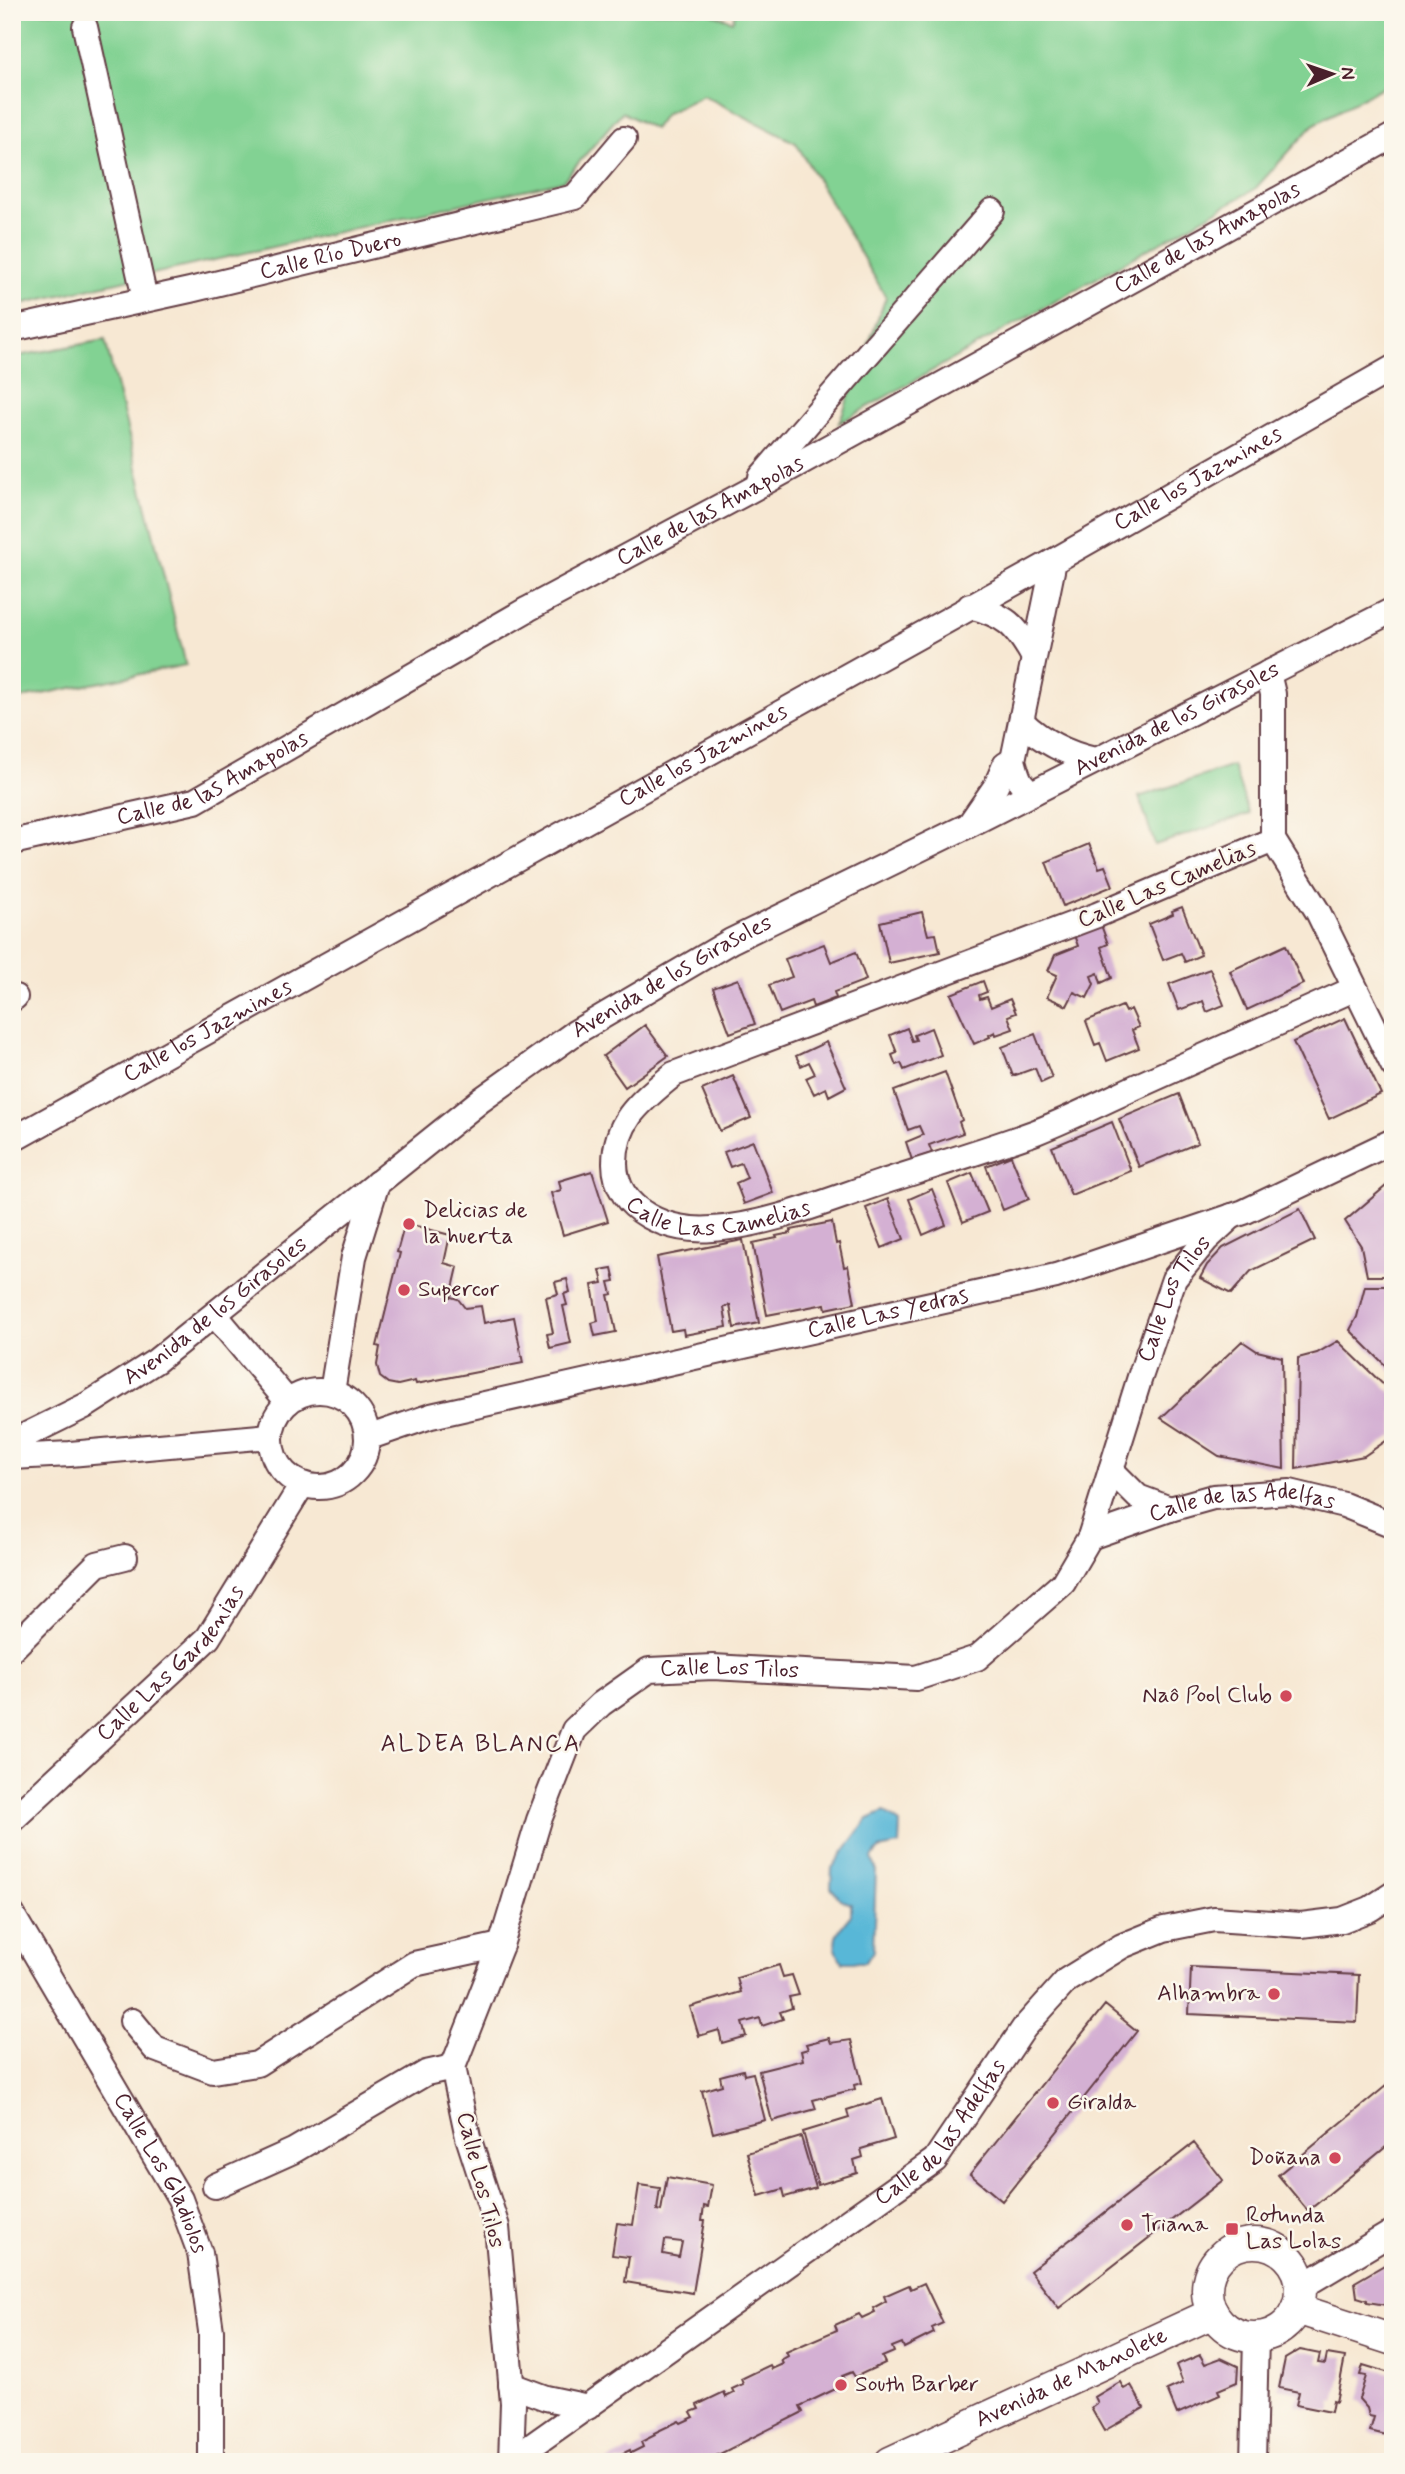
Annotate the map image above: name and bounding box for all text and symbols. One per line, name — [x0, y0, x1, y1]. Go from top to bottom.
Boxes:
north arrow — [1296, 38, 1366, 108]
text: N — [1335, 67, 1360, 80]
street label: Calle de las Amapolas — [1109, 175, 1306, 302]
street label: Calle Río Duero — [257, 224, 405, 288]
street label: Calle los Jazmines — [1109, 419, 1288, 539]
street label: Calle de las Amapolas — [612, 448, 810, 574]
street label: Avenida de los Girasoles — [1070, 655, 1285, 784]
street label: Calle los Jazmines — [614, 697, 793, 815]
street label: Calle de las Amapolas — [114, 724, 314, 833]
street label: Calle Las Camelias — [1073, 834, 1261, 936]
street label: Avenida de los Girasoles — [567, 908, 777, 1046]
street label: Calle los Jazmines — [118, 972, 298, 1090]
street label: Calle Las Camelias — [619, 1190, 814, 1245]
place label: Delicias de la huerta — [423, 1196, 528, 1252]
marker: Delicias de la huerta — [401, 1216, 417, 1232]
street label: Avenida de los Girasoles — [118, 1230, 314, 1393]
street label: Calle Los Tilos — [1131, 1230, 1218, 1367]
place label: Supercor — [418, 1275, 499, 1305]
street label: Calle Las Yedras — [805, 1281, 971, 1346]
marker: Supercor — [396, 1282, 412, 1298]
street label: Calle de las Adelfas — [1145, 1477, 1338, 1530]
street label: Calle Las Gardenias — [91, 1580, 252, 1749]
street label: Calle Los Tilos — [659, 1652, 800, 1687]
place label: Naô Pool Club — [1142, 1681, 1272, 1711]
marker: Naô Pool Club — [1278, 1688, 1294, 1704]
district label: ALDEA BLANCA — [380, 1729, 582, 1760]
place label: Alhambra — [1157, 1979, 1260, 2009]
marker: Alhambra — [1266, 1986, 1282, 2002]
street label: Calle de las Adelfas — [869, 2054, 1013, 2213]
street label: Calle Los Gladiolos — [106, 2087, 214, 2258]
place label: Giralda — [1067, 2088, 1137, 2118]
marker: Giralda — [1045, 2095, 1061, 2111]
street label: Calle Los Tilos — [449, 2109, 511, 2251]
place label: Doñana — [1249, 2143, 1321, 2173]
marker: Doñana — [1327, 2150, 1343, 2166]
place label: Rotunda Las Lolas — [1246, 2201, 1341, 2257]
place label: Triana — [1141, 2210, 1208, 2240]
marker: Triana — [1119, 2217, 1135, 2233]
marker: Rotunda Las Lolas — [1224, 2221, 1240, 2237]
street label: Avenida de Manolete — [971, 2321, 1173, 2436]
place label: South Barber — [855, 2370, 979, 2400]
marker: South Barber — [833, 2377, 849, 2393]

